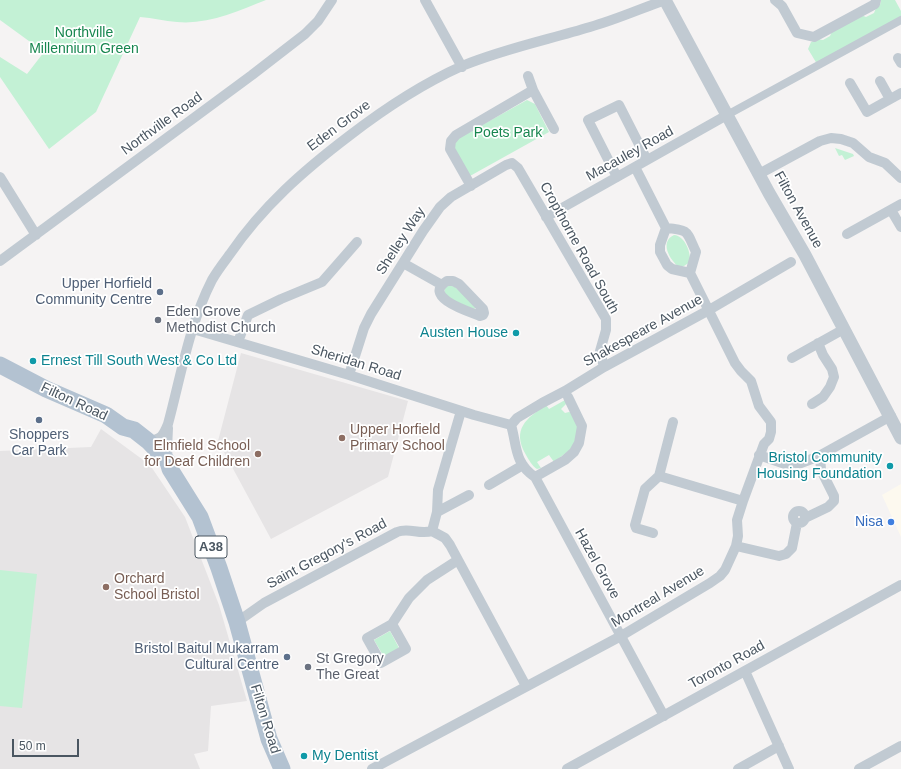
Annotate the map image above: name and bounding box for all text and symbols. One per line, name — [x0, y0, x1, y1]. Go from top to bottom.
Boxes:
park label: Northville Millennium Green — [29, 25, 139, 58]
street label: Northville Road — [118, 89, 206, 159]
street label: Eden Grove — [304, 97, 374, 155]
street label: Macauley Road — [583, 123, 677, 185]
park label: Poets Park — [474, 125, 542, 141]
street label: Filton Avenue — [770, 169, 826, 251]
street label: Cropthorne Road South — [536, 179, 622, 317]
street label: Shelley Way — [373, 204, 429, 278]
place label: Upper Horfield Community Centre — [35, 276, 152, 308]
marker: Upper Horfield Community Centre — [155, 287, 165, 297]
street label: Shakespeare Avenue — [580, 291, 706, 371]
place label: Eden Grove Methodist Church — [166, 304, 276, 336]
marker: Eden Grove Methodist Church — [153, 315, 163, 325]
place label: Austen House — [420, 325, 508, 341]
marker: Austen House — [511, 328, 521, 338]
street label: Sheridan Road — [309, 341, 403, 385]
place label: Ernest Till South West & Co Ltd — [41, 353, 237, 369]
marker: Ernest Till South West & Co Ltd — [28, 356, 38, 366]
street label: Filton Road — [38, 379, 110, 425]
marker: Shoppers Car Park — [34, 415, 44, 425]
place label: Upper Horfield Primary School — [350, 422, 445, 454]
place label: Shoppers Car Park — [9, 427, 69, 460]
marker: Upper Horfield Primary School — [337, 433, 347, 443]
place label: Elmfield School for Deaf Children — [144, 438, 250, 470]
marker: Elmfield School for Deaf Children — [253, 449, 263, 459]
place label: Bristol Community Housing Foundation — [757, 450, 882, 482]
marker: Bristol Community Housing Foundation — [885, 461, 895, 471]
place label: Nisa — [855, 514, 883, 530]
street label: Saint Gregory's Road — [264, 515, 390, 593]
marker: Nisa — [886, 517, 896, 527]
street label: Hazel Grove — [571, 526, 623, 602]
road number: A38 — [195, 536, 227, 558]
street label: Montreal Avenue — [608, 563, 708, 631]
place label: Orchard School Bristol — [114, 571, 200, 604]
marker: Orchard School Bristol — [101, 582, 111, 592]
street label: Toronto Road — [686, 637, 768, 693]
place label: Bristol Baitul Mukarram Cultural Centre — [134, 641, 279, 674]
place label: St Gregory The Great — [316, 651, 384, 684]
marker: Bristol Baitul Mukarram Cultural Centre — [282, 652, 292, 662]
marker: St Gregory The Great — [303, 662, 313, 672]
street label: Filton Road — [247, 682, 283, 756]
scale bar — [14, 731, 81, 757]
text: 50 m — [19, 739, 46, 753]
place label: My Dentist — [312, 748, 378, 764]
marker: My Dentist — [299, 751, 309, 761]

